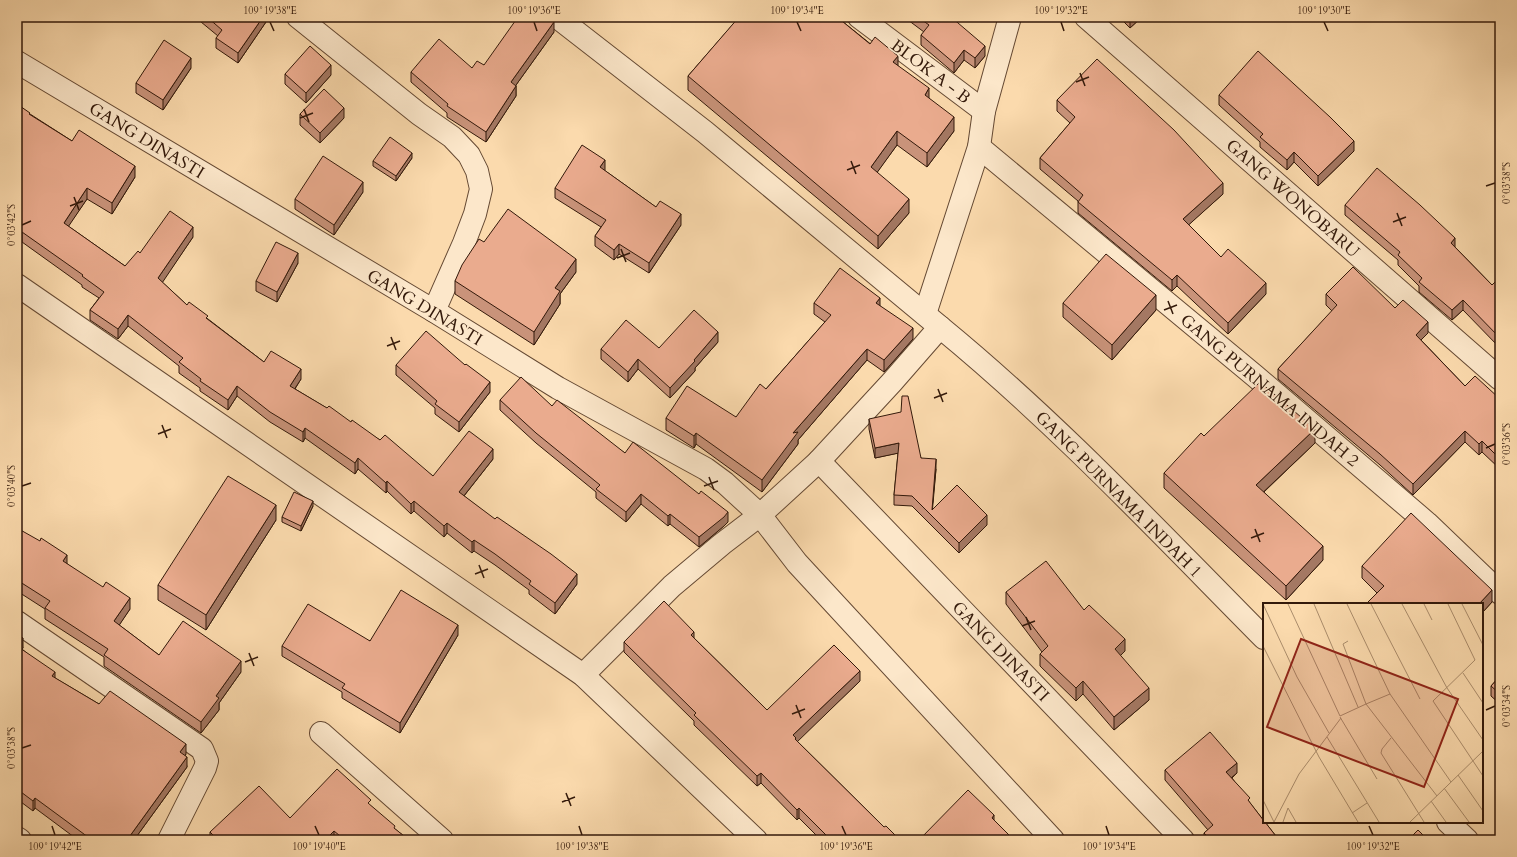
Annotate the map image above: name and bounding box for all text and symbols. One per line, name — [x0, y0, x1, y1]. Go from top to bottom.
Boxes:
text: 109°19'38"E — [243, 4, 297, 18]
text: 109°19'36"E — [507, 4, 561, 18]
text: 109°19'34"E — [770, 4, 824, 18]
text: 109°19'32"E — [1034, 4, 1088, 18]
text: 109°19'30"E — [1297, 4, 1351, 18]
street label: BLOK A - B — [886, 34, 975, 109]
street label: GANG DINASTI — [85, 97, 209, 184]
street label: GANG WONOBARU — [1221, 134, 1364, 263]
text: 0°03'38"S — [1500, 162, 1514, 204]
text: 0°03'42"S — [5, 204, 19, 246]
street label: GANG DINASTI — [363, 264, 487, 351]
street label: GANG PURNAMA INDAH 2 — [1175, 309, 1364, 472]
street label: GANG PURNAMA INDAH 1 — [1030, 406, 1207, 583]
text: 0°03'36"S — [1500, 423, 1514, 465]
text: 0°03'40"S — [5, 465, 19, 507]
street label: GANG DINASTI — [947, 596, 1055, 707]
inset map — [1263, 603, 1483, 823]
text: 0°03'34"S — [1500, 685, 1514, 727]
text: 0°03'38"S — [5, 727, 19, 769]
text: 109°19'42"E — [28, 840, 82, 854]
text: 109°19'40"E — [292, 840, 346, 854]
text: 109°19'38"E — [555, 840, 609, 854]
text: 109°19'36"E — [819, 840, 873, 854]
text: 109°19'34"E — [1082, 840, 1136, 854]
text: 109°19'32"E — [1346, 840, 1400, 854]

